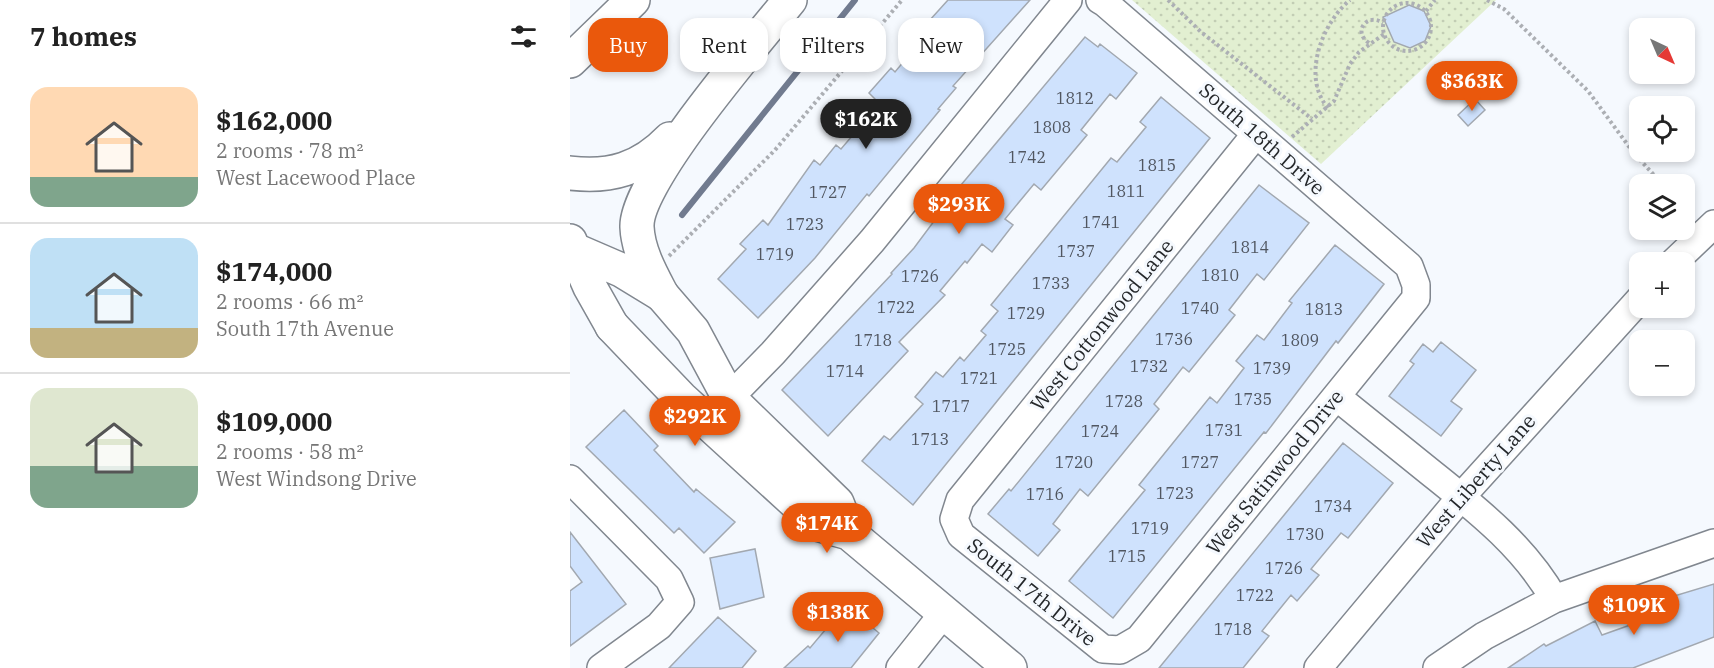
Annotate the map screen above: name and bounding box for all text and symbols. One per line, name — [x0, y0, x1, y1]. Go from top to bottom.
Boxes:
chip: Buy — [588, 18, 668, 72]
chip: Rent — [680, 18, 768, 72]
chip: Filters — [780, 18, 886, 72]
chip: New — [898, 18, 984, 72]
north arrow — [1629, 18, 1695, 84]
map controls — [1629, 18, 1695, 396]
text: 7 homes — [30, 19, 137, 53]
icon: filters — [507, 20, 540, 53]
pin: $363K — [1430, 61, 1514, 112]
text: $363K — [1440, 67, 1504, 94]
street label: South 18th Drive — [1194, 77, 1331, 201]
house number: 1812 — [1056, 88, 1094, 108]
button: locate — [1629, 96, 1695, 162]
pin: $162K — [824, 99, 908, 150]
text: $162,000 — [216, 103, 332, 137]
text: $162K — [834, 105, 898, 132]
icon: home — [78, 111, 150, 183]
house number: 1808 — [1033, 117, 1071, 137]
text: 2 rooms · 78 m² — [216, 137, 363, 164]
house number: 1742 — [1008, 147, 1046, 167]
house number: 1815 — [1138, 155, 1176, 175]
text: West Lacewood Place — [216, 164, 416, 191]
button: layers — [1629, 174, 1695, 240]
house number: 1811 — [1107, 181, 1145, 201]
house number: 1727 — [809, 182, 847, 202]
pin: $293K — [917, 184, 1001, 235]
text: $293K — [927, 190, 991, 217]
house number: 1741 — [1082, 212, 1120, 232]
house number: 1723 — [786, 214, 824, 234]
street label: West Cottonwood Lane — [1024, 233, 1179, 416]
house number: 1814 — [1231, 237, 1269, 257]
house number: 1737 — [1057, 241, 1095, 261]
house number: 1719 — [756, 244, 794, 264]
button: + — [1629, 252, 1695, 318]
text: $174,000 — [216, 254, 332, 288]
icon: home — [78, 262, 150, 334]
house number: 1810 — [1201, 265, 1239, 285]
house number: 1726 — [901, 266, 939, 286]
house number: 1733 — [1032, 273, 1070, 293]
text: 2 rooms · 66 m² — [216, 288, 363, 315]
house number: 1722 — [877, 297, 915, 317]
house number: 1740 — [1181, 298, 1219, 318]
house number: 1813 — [1305, 299, 1343, 319]
house number: 1729 — [1007, 303, 1045, 323]
text: South 17th Avenue — [216, 315, 394, 342]
house number: 1736 — [1155, 329, 1193, 349]
house number: 1718 — [854, 330, 892, 350]
house number: 1809 — [1281, 330, 1319, 350]
button: − — [1629, 330, 1695, 396]
house number: 1725 — [988, 339, 1026, 359]
house number: 1732 — [1130, 356, 1168, 376]
house number: 1739 — [1253, 358, 1291, 378]
house number: 1714 — [826, 361, 864, 381]
house number: 1721 — [960, 368, 998, 388]
street label: West Satinwood Drive — [1200, 384, 1349, 560]
house number: 1735 — [1234, 389, 1272, 409]
house number: 1728 — [1105, 391, 1143, 411]
pin: $292K — [653, 396, 737, 447]
house number: 1717 — [932, 396, 970, 416]
text: $292K — [663, 402, 727, 429]
text: $109,000 — [216, 404, 332, 438]
street label: West Liberty Lane — [1410, 408, 1541, 553]
icon: home — [78, 412, 150, 484]
house number: 1731 — [1205, 420, 1243, 440]
house number: 1724 — [1081, 421, 1119, 441]
house number: 1713 — [911, 429, 949, 449]
text: 2 rooms · 58 m² — [216, 438, 363, 465]
house number: 1720 — [1055, 452, 1093, 472]
house number: 1727 — [1181, 452, 1219, 472]
text: West Windsong Drive — [216, 465, 417, 492]
house number: 1723 — [1156, 483, 1194, 503]
house number: 1716 — [1026, 484, 1064, 504]
house number: 1734 — [1314, 496, 1352, 516]
pin: $174K — [785, 503, 869, 554]
text: $174K — [795, 509, 859, 536]
house number: 1719 — [1131, 518, 1169, 538]
house number: 1730 — [1286, 524, 1324, 544]
street label: South 17th Drive — [962, 531, 1102, 652]
house number: 1715 — [1108, 546, 1146, 566]
house number: 1726 — [1265, 558, 1303, 578]
house number: 1722 — [1236, 585, 1274, 605]
pin: $109K — [1592, 585, 1676, 636]
text: $109K — [1602, 591, 1666, 618]
pin: $138K — [796, 592, 880, 643]
text: $138K — [806, 598, 870, 625]
house number: 1718 — [1214, 619, 1252, 639]

